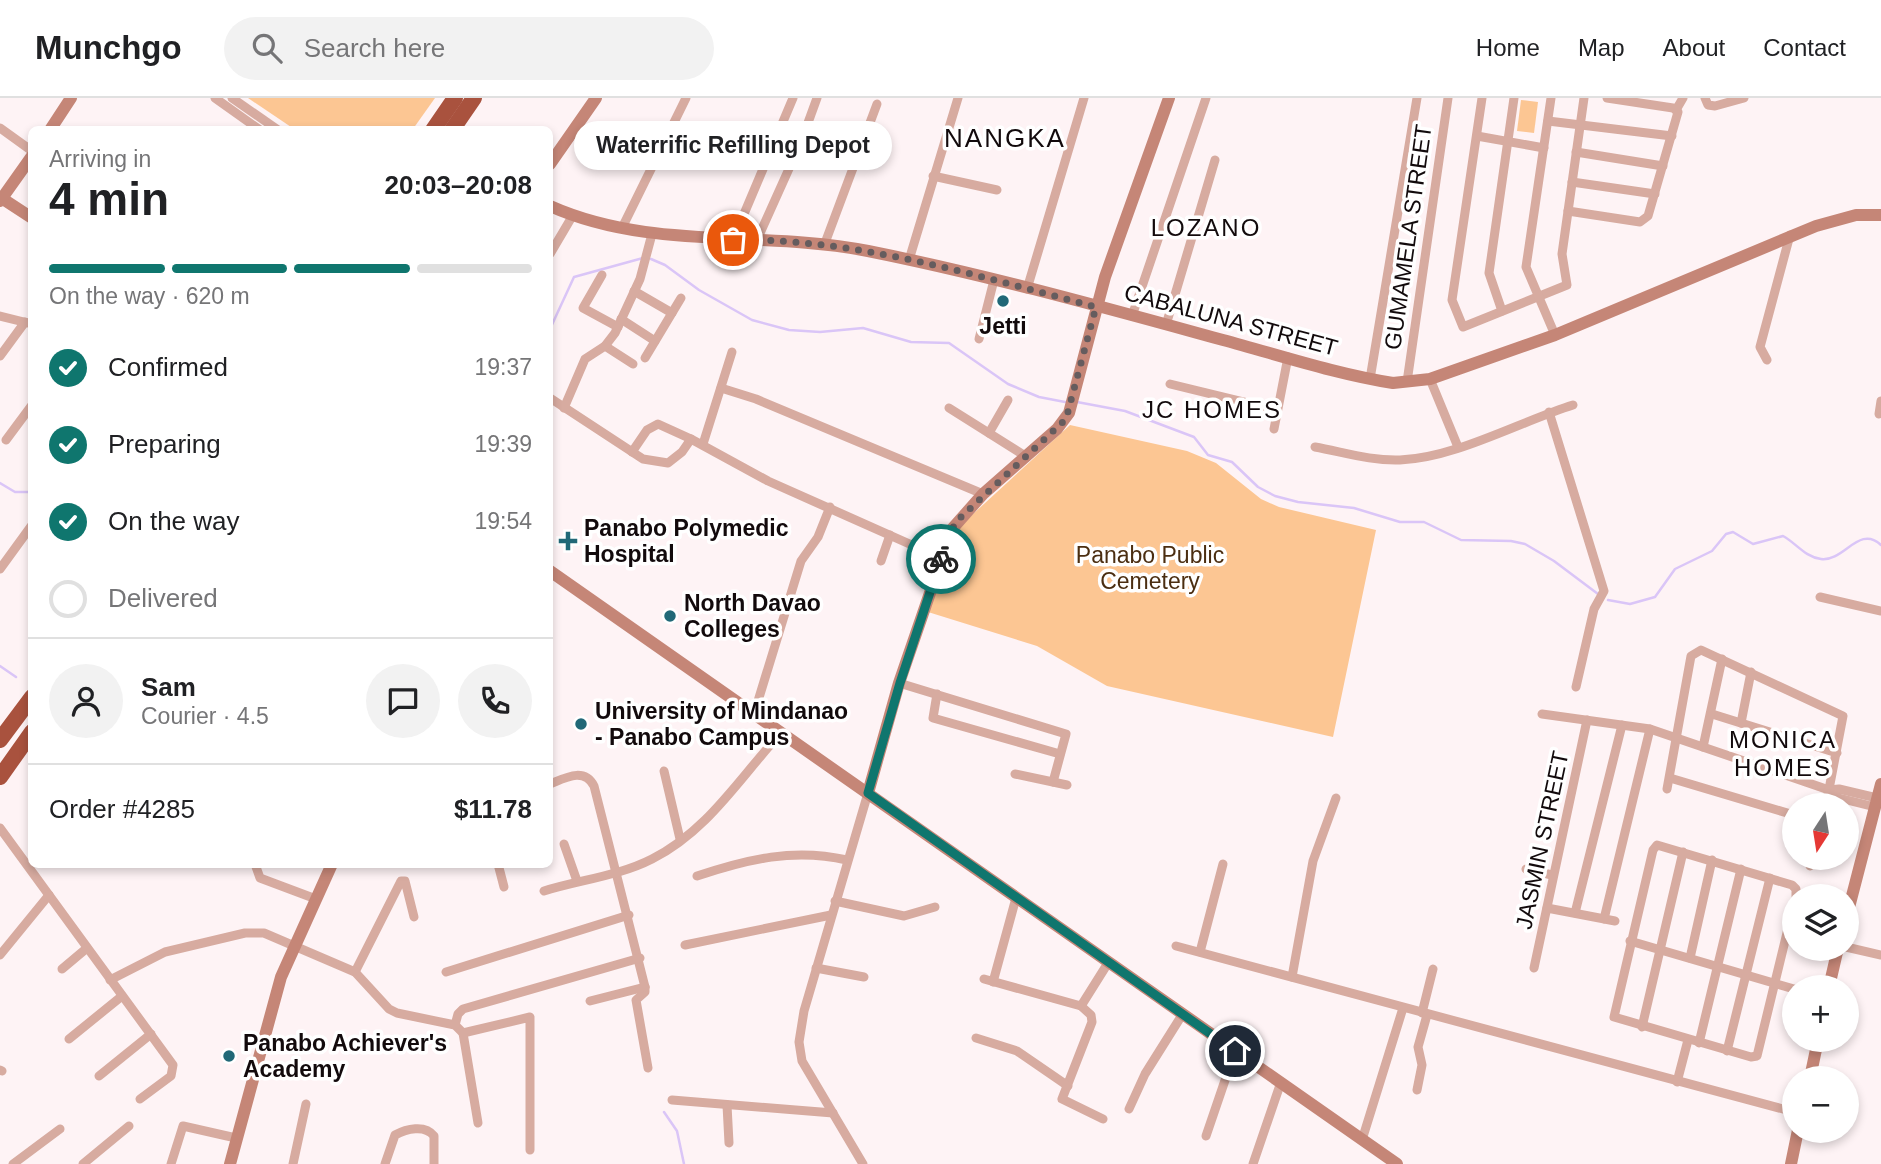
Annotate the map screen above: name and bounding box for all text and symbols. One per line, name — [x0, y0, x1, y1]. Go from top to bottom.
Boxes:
search box — [224, 17, 714, 80]
text: Munchgo — [35, 29, 182, 66]
icon: search — [248, 29, 286, 67]
text: Search here — [304, 33, 445, 63]
text: Home — [1476, 34, 1540, 61]
text: Map — [1578, 34, 1625, 61]
text: About — [1663, 34, 1725, 61]
text: Contact — [1763, 34, 1846, 61]
callout: Waterrific Refilling Depot — [574, 121, 892, 170]
district label: NANGKA — [944, 123, 1066, 153]
street label: GUMAMELA STREET — [1379, 123, 1437, 351]
text: Waterrific Refilling Depot — [596, 132, 870, 158]
text: Arriving in — [49, 146, 151, 172]
text: 20:03–20:08 — [385, 170, 532, 200]
text: 4 min — [49, 173, 169, 225]
pin — [703, 210, 763, 270]
district label: LOZANO — [1151, 214, 1261, 241]
icon: bag — [714, 221, 752, 259]
street label: CABALUNA STREET — [1121, 279, 1341, 361]
text: On the way · 620 m — [49, 283, 250, 309]
marker: Jetti — [995, 293, 1011, 309]
place label: Jetti — [979, 313, 1027, 339]
icon: check — [49, 349, 87, 387]
text: Confirmed — [108, 352, 228, 382]
text: 19:37 — [474, 354, 532, 380]
district label: JC HOMES — [1142, 396, 1282, 423]
icon: check — [49, 426, 87, 464]
text: Preparing — [108, 429, 221, 459]
text: 19:39 — [474, 431, 532, 457]
icon: check — [49, 503, 87, 541]
text: On the way — [108, 506, 240, 536]
text: 19:54 — [474, 508, 532, 534]
place label: Panabo Polymedic Hospital — [584, 515, 789, 567]
courier — [906, 524, 976, 594]
marker: Panabo Polymedic Hospital — [558, 531, 578, 551]
icon: bike — [922, 540, 960, 578]
park label: Panabo Public Cemetery — [1076, 542, 1224, 594]
text: Delivered — [108, 583, 218, 613]
place label: North Davao Colleges — [684, 590, 821, 642]
marker: North Davao Colleges — [662, 608, 678, 624]
button: person — [49, 664, 123, 738]
button: chat — [366, 664, 440, 738]
button: phone — [458, 664, 532, 738]
text: Sam — [141, 672, 196, 702]
place label: University of Mindanao - Panabo Campus — [595, 698, 848, 750]
text: Courier · 4.5 — [141, 703, 269, 729]
marker: University of Mindanao - Panabo Campus — [573, 716, 589, 732]
district label: MONICA HOMES — [1729, 726, 1837, 781]
street label: JASMIN STREET — [1510, 749, 1574, 931]
north arrow — [1782, 793, 1858, 870]
map controls — [1782, 793, 1859, 1143]
text: Order #4285 — [49, 794, 195, 824]
text: $11.78 — [454, 794, 532, 824]
button: layers — [1782, 884, 1859, 961]
button: + — [1782, 975, 1859, 1052]
pin — [1205, 1021, 1265, 1081]
place label: Panabo Achiever's Academy — [243, 1030, 447, 1082]
icon: home — [1216, 1032, 1254, 1070]
marker: Panabo Achiever's Academy — [221, 1048, 237, 1064]
button: − — [1782, 1066, 1859, 1143]

